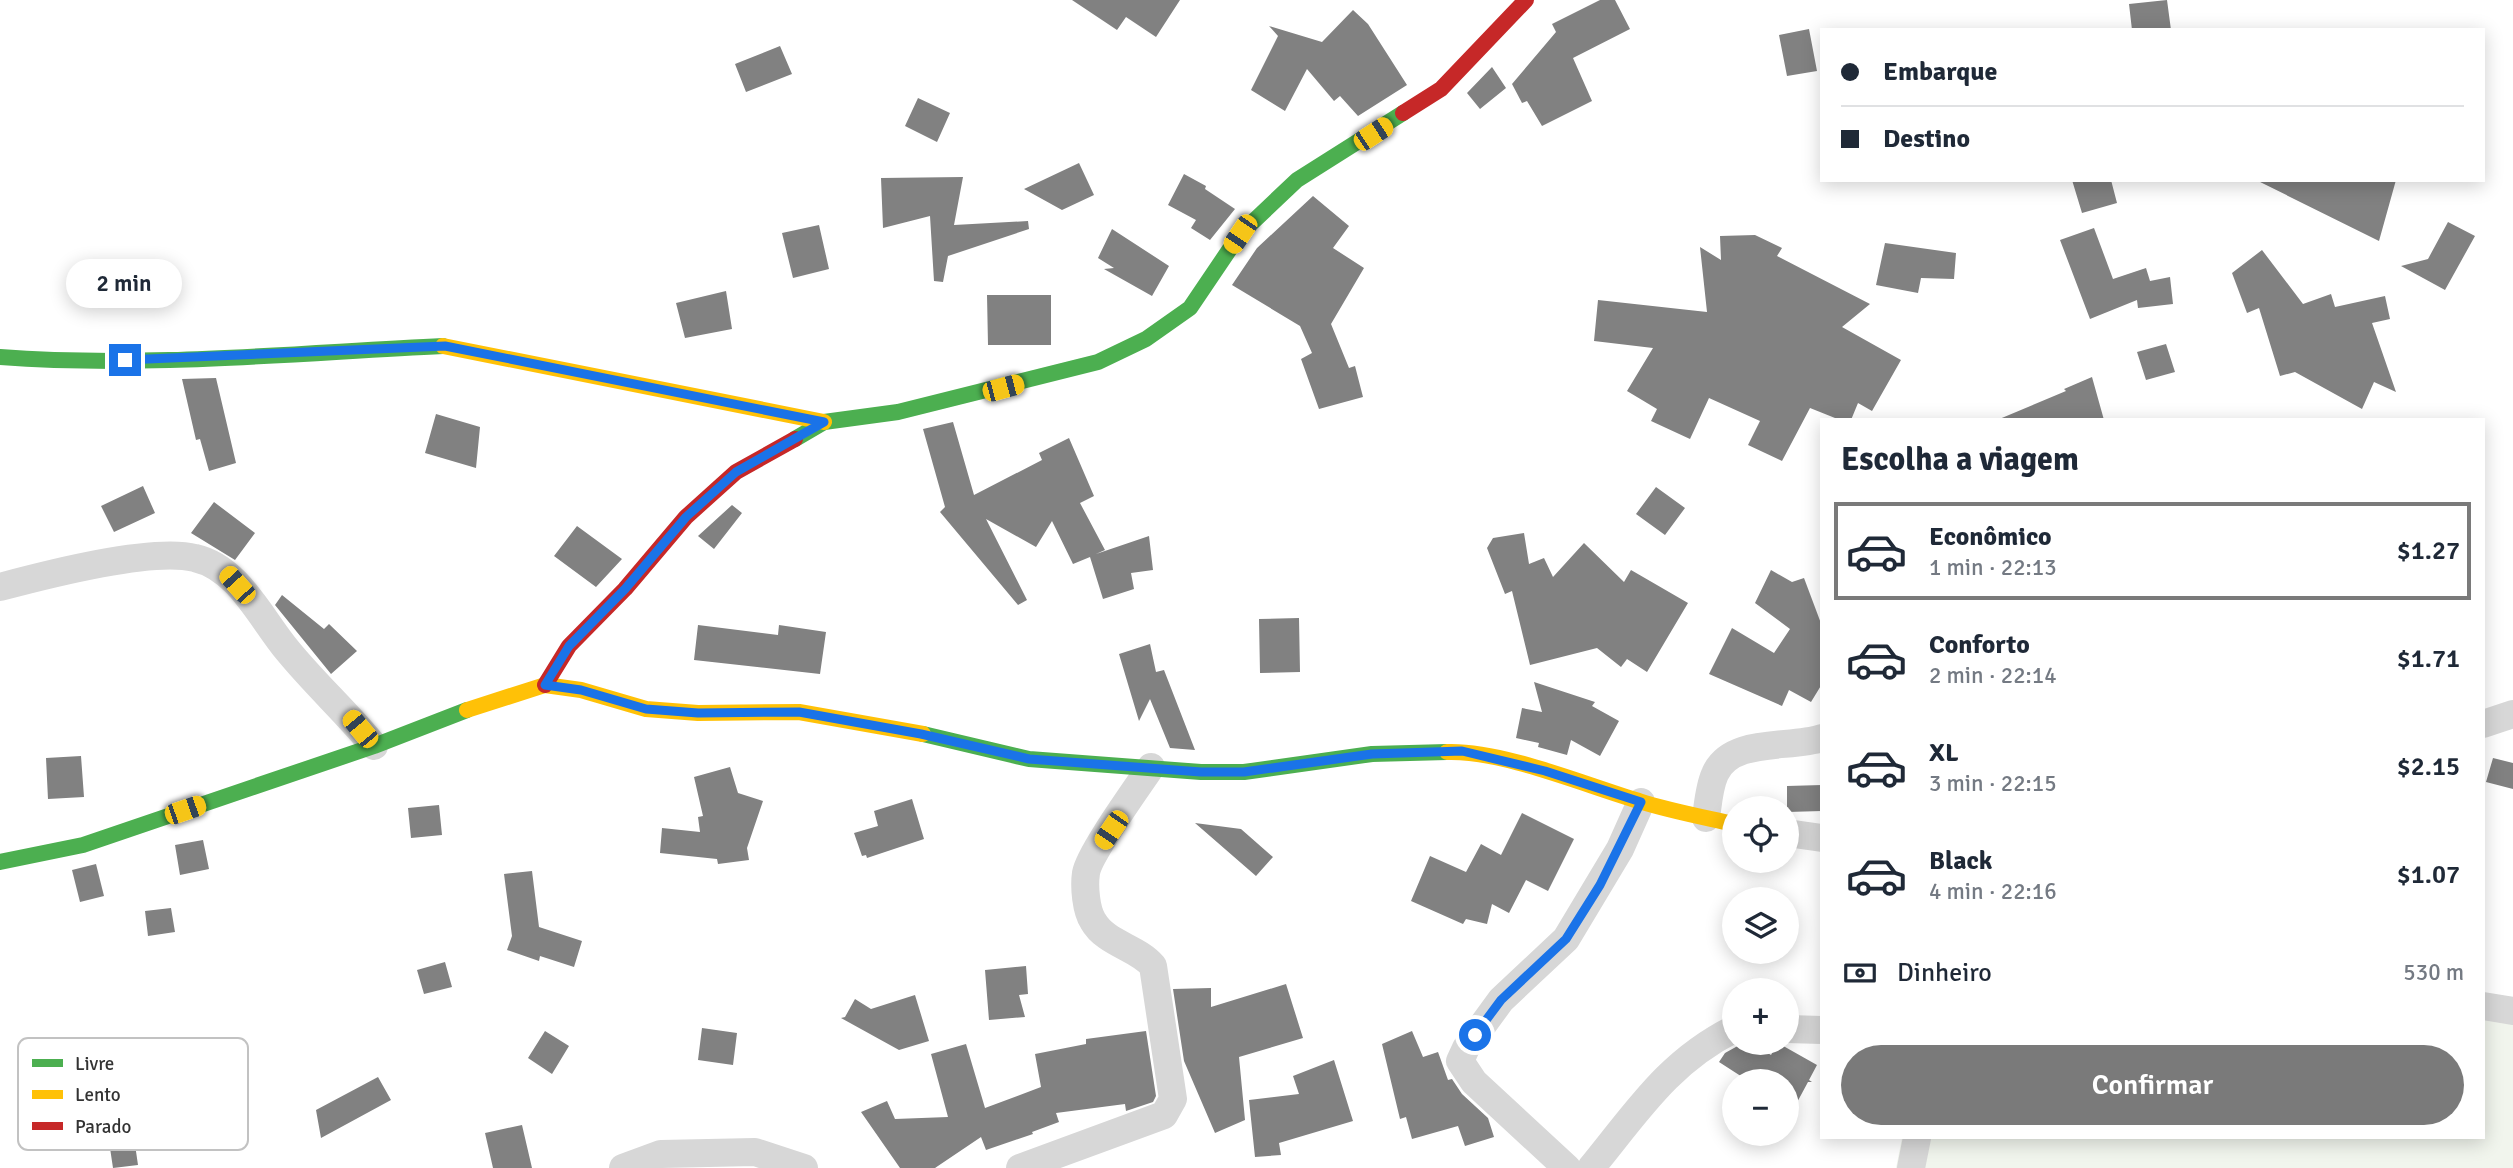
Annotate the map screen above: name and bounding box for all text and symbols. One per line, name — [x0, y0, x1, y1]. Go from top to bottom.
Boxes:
text: Embarque — [1883, 56, 1997, 88]
car — [1350, 114, 1397, 154]
text: Destino — [1883, 123, 1970, 155]
car — [1220, 211, 1261, 257]
callout: 2 min — [67, 258, 183, 308]
text: 2 min — [96, 269, 152, 298]
route end — [109, 344, 141, 376]
car — [980, 372, 1027, 404]
text: Escolha a viagem — [1841, 440, 2079, 479]
icon: car — [1845, 520, 1908, 583]
text: Econômico — [1929, 521, 2052, 553]
text: $1.27 — [2397, 535, 2460, 567]
text: 1 min · 22:13 — [1929, 553, 2057, 582]
car — [216, 562, 259, 608]
icon: car — [1845, 628, 1908, 691]
text: Conforto — [1929, 629, 2030, 661]
text: $1.71 — [2397, 643, 2460, 675]
text: 2 min · 22:14 — [1929, 661, 2057, 690]
car — [339, 706, 382, 752]
icon: car — [1845, 736, 1908, 799]
text: XL — [1929, 737, 1959, 769]
text: $2.15 — [2397, 751, 2460, 783]
text: 3 min · 22:15 — [1929, 769, 2057, 798]
car — [162, 793, 209, 827]
map controls — [1722, 796, 1799, 1146]
button: locate — [1722, 796, 1799, 873]
car — [1091, 807, 1132, 853]
icon: car — [1845, 844, 1908, 907]
text: Black — [1929, 845, 1992, 877]
text: $1.07 — [2397, 859, 2460, 891]
text: 4 min · 22:16 — [1929, 877, 2057, 906]
button: layers — [1722, 887, 1799, 964]
icon: cash — [1841, 954, 1879, 992]
text: Dinheiro — [1897, 957, 1992, 989]
text: 530 m — [2403, 958, 2464, 987]
button: + — [1722, 978, 1799, 1055]
route start — [1459, 1019, 1491, 1051]
legend — [18, 1038, 248, 1150]
button: Confirmar — [1841, 1045, 2464, 1125]
text: Livre — [75, 1052, 114, 1076]
button: − — [1722, 1069, 1799, 1146]
text: Lento — [75, 1083, 121, 1107]
text: Parado — [75, 1115, 131, 1139]

